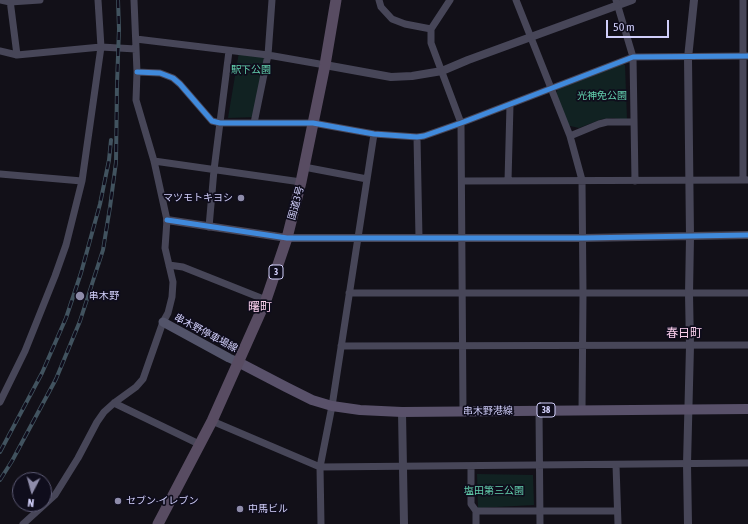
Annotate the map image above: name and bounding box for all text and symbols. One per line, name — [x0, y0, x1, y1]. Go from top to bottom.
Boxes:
scale bar — [608, 12, 671, 38]
text: 50 m — [613, 20, 635, 34]
park label: 駅下公園 — [231, 64, 271, 76]
park label: 光神免公園 — [577, 90, 627, 102]
street label: 国道3号 — [286, 185, 306, 221]
place label: マツモトキヨシ — [163, 192, 233, 204]
marker: マツモトキヨシ — [236, 193, 246, 203]
road number: 3 — [269, 265, 283, 279]
marker: 串木野 — [74, 290, 86, 302]
place label: 串木野 — [89, 290, 119, 302]
district label: 曙町 — [248, 300, 272, 314]
street label: 串木野停車場線 — [172, 311, 240, 355]
district label: 春日町 — [666, 326, 702, 340]
road number: 38 — [537, 403, 555, 417]
street label: 串木野港線 — [463, 405, 513, 417]
north arrow — [12, 472, 52, 512]
park label: 塩田第三公園 — [464, 485, 524, 497]
place label: セブン-イレブン — [126, 495, 198, 507]
marker: セブン-イレブン — [113, 496, 123, 506]
text: N — [27, 497, 35, 509]
place label: 中馬ビル — [248, 503, 288, 515]
marker: 中馬ビル — [235, 504, 245, 514]

